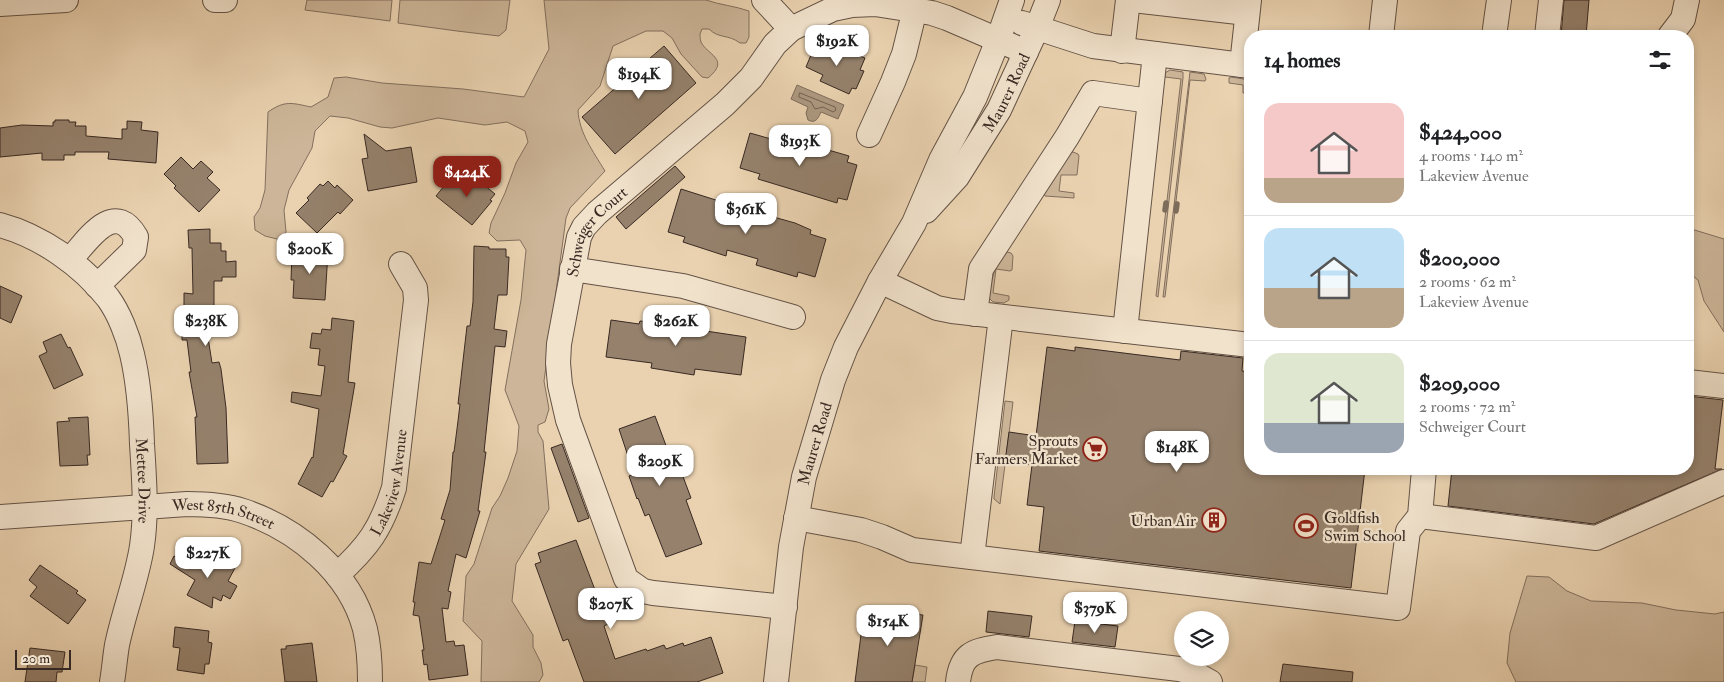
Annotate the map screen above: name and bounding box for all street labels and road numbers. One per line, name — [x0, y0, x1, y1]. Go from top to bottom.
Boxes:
street label: Maurer Road — [979, 50, 1035, 136]
street label: Schweiger Court — [563, 183, 632, 279]
street label: Maurer Road — [794, 400, 837, 487]
street label: Lakeview Avenue — [366, 428, 412, 540]
street label: Mettee Drive — [131, 437, 154, 524]
street label: West 85th Street — [170, 495, 278, 534]

